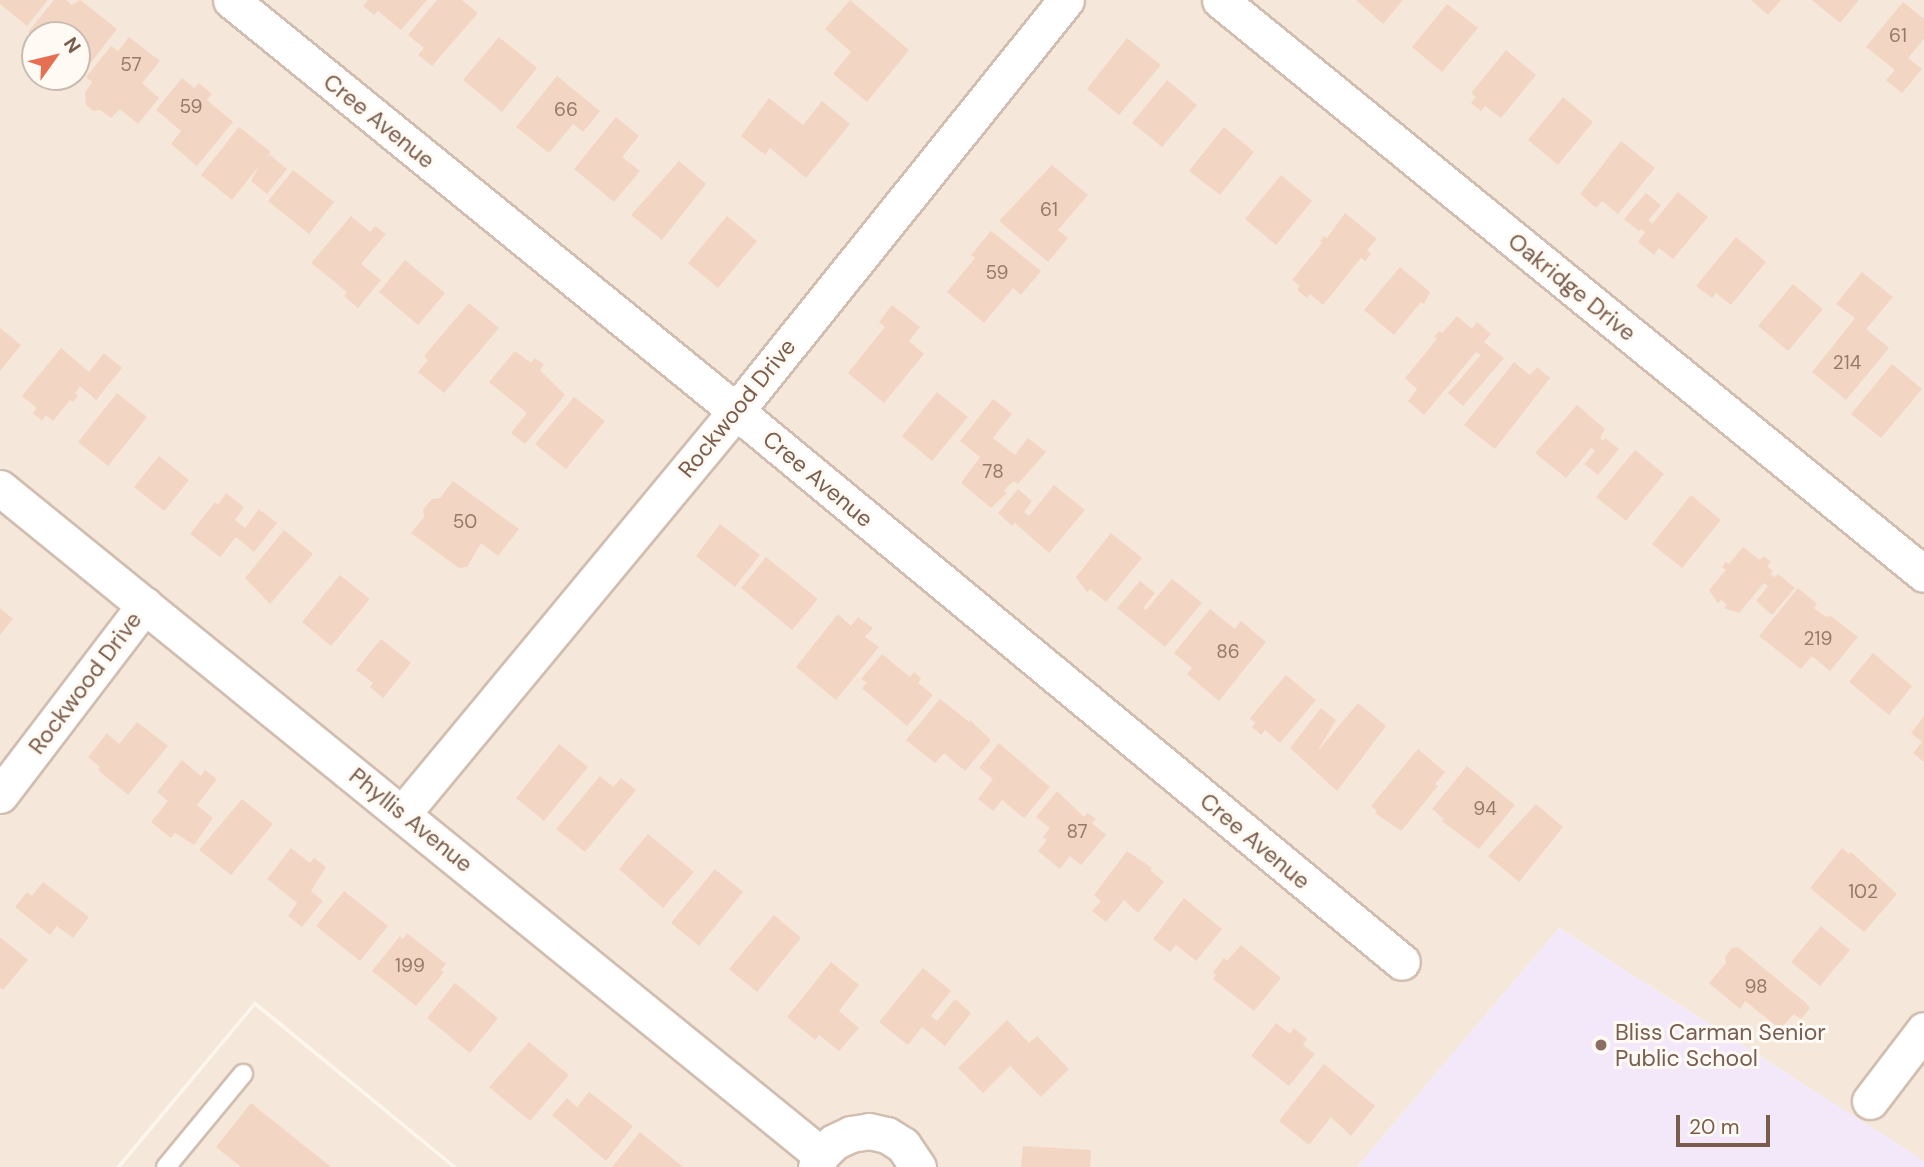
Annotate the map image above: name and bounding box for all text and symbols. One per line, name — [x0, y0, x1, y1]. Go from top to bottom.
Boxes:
north arrow — [21, 21, 91, 91]
house number: 61 — [1889, 25, 1907, 47]
text: N — [58, 32, 86, 58]
house number: 57 — [120, 54, 142, 76]
street label: Cree Avenue — [318, 68, 440, 174]
house number: 59 — [180, 96, 202, 118]
house number: 66 — [554, 99, 578, 121]
house number: 61 — [1040, 199, 1058, 221]
street label: Oakridge Drive — [1503, 227, 1641, 347]
house number: 59 — [986, 262, 1008, 284]
street label: Rockwood Drive — [673, 333, 801, 483]
house number: 214 — [1833, 352, 1861, 374]
street label: Cree Avenue — [757, 425, 879, 533]
house number: 78 — [982, 461, 1004, 483]
house number: 50 — [453, 511, 477, 533]
street label: Rockwood Drive — [23, 607, 147, 759]
house number: 219 — [1804, 628, 1832, 650]
house number: 86 — [1216, 641, 1240, 663]
street label: Phyllis Avenue — [344, 762, 478, 878]
street label: Cree Avenue — [1194, 787, 1316, 895]
house number: 94 — [1473, 798, 1497, 820]
house number: 87 — [1066, 821, 1088, 843]
house number: 102 — [1848, 881, 1878, 903]
house number: 199 — [395, 955, 425, 977]
house number: 98 — [1744, 976, 1768, 998]
place label: Bliss Carman Senior Public School — [1615, 1018, 1826, 1072]
marker: Bliss Carman Senior Public School — [1593, 1037, 1609, 1053]
scale bar — [1679, 1100, 1773, 1144]
text: 20 m — [1689, 1113, 1740, 1141]

